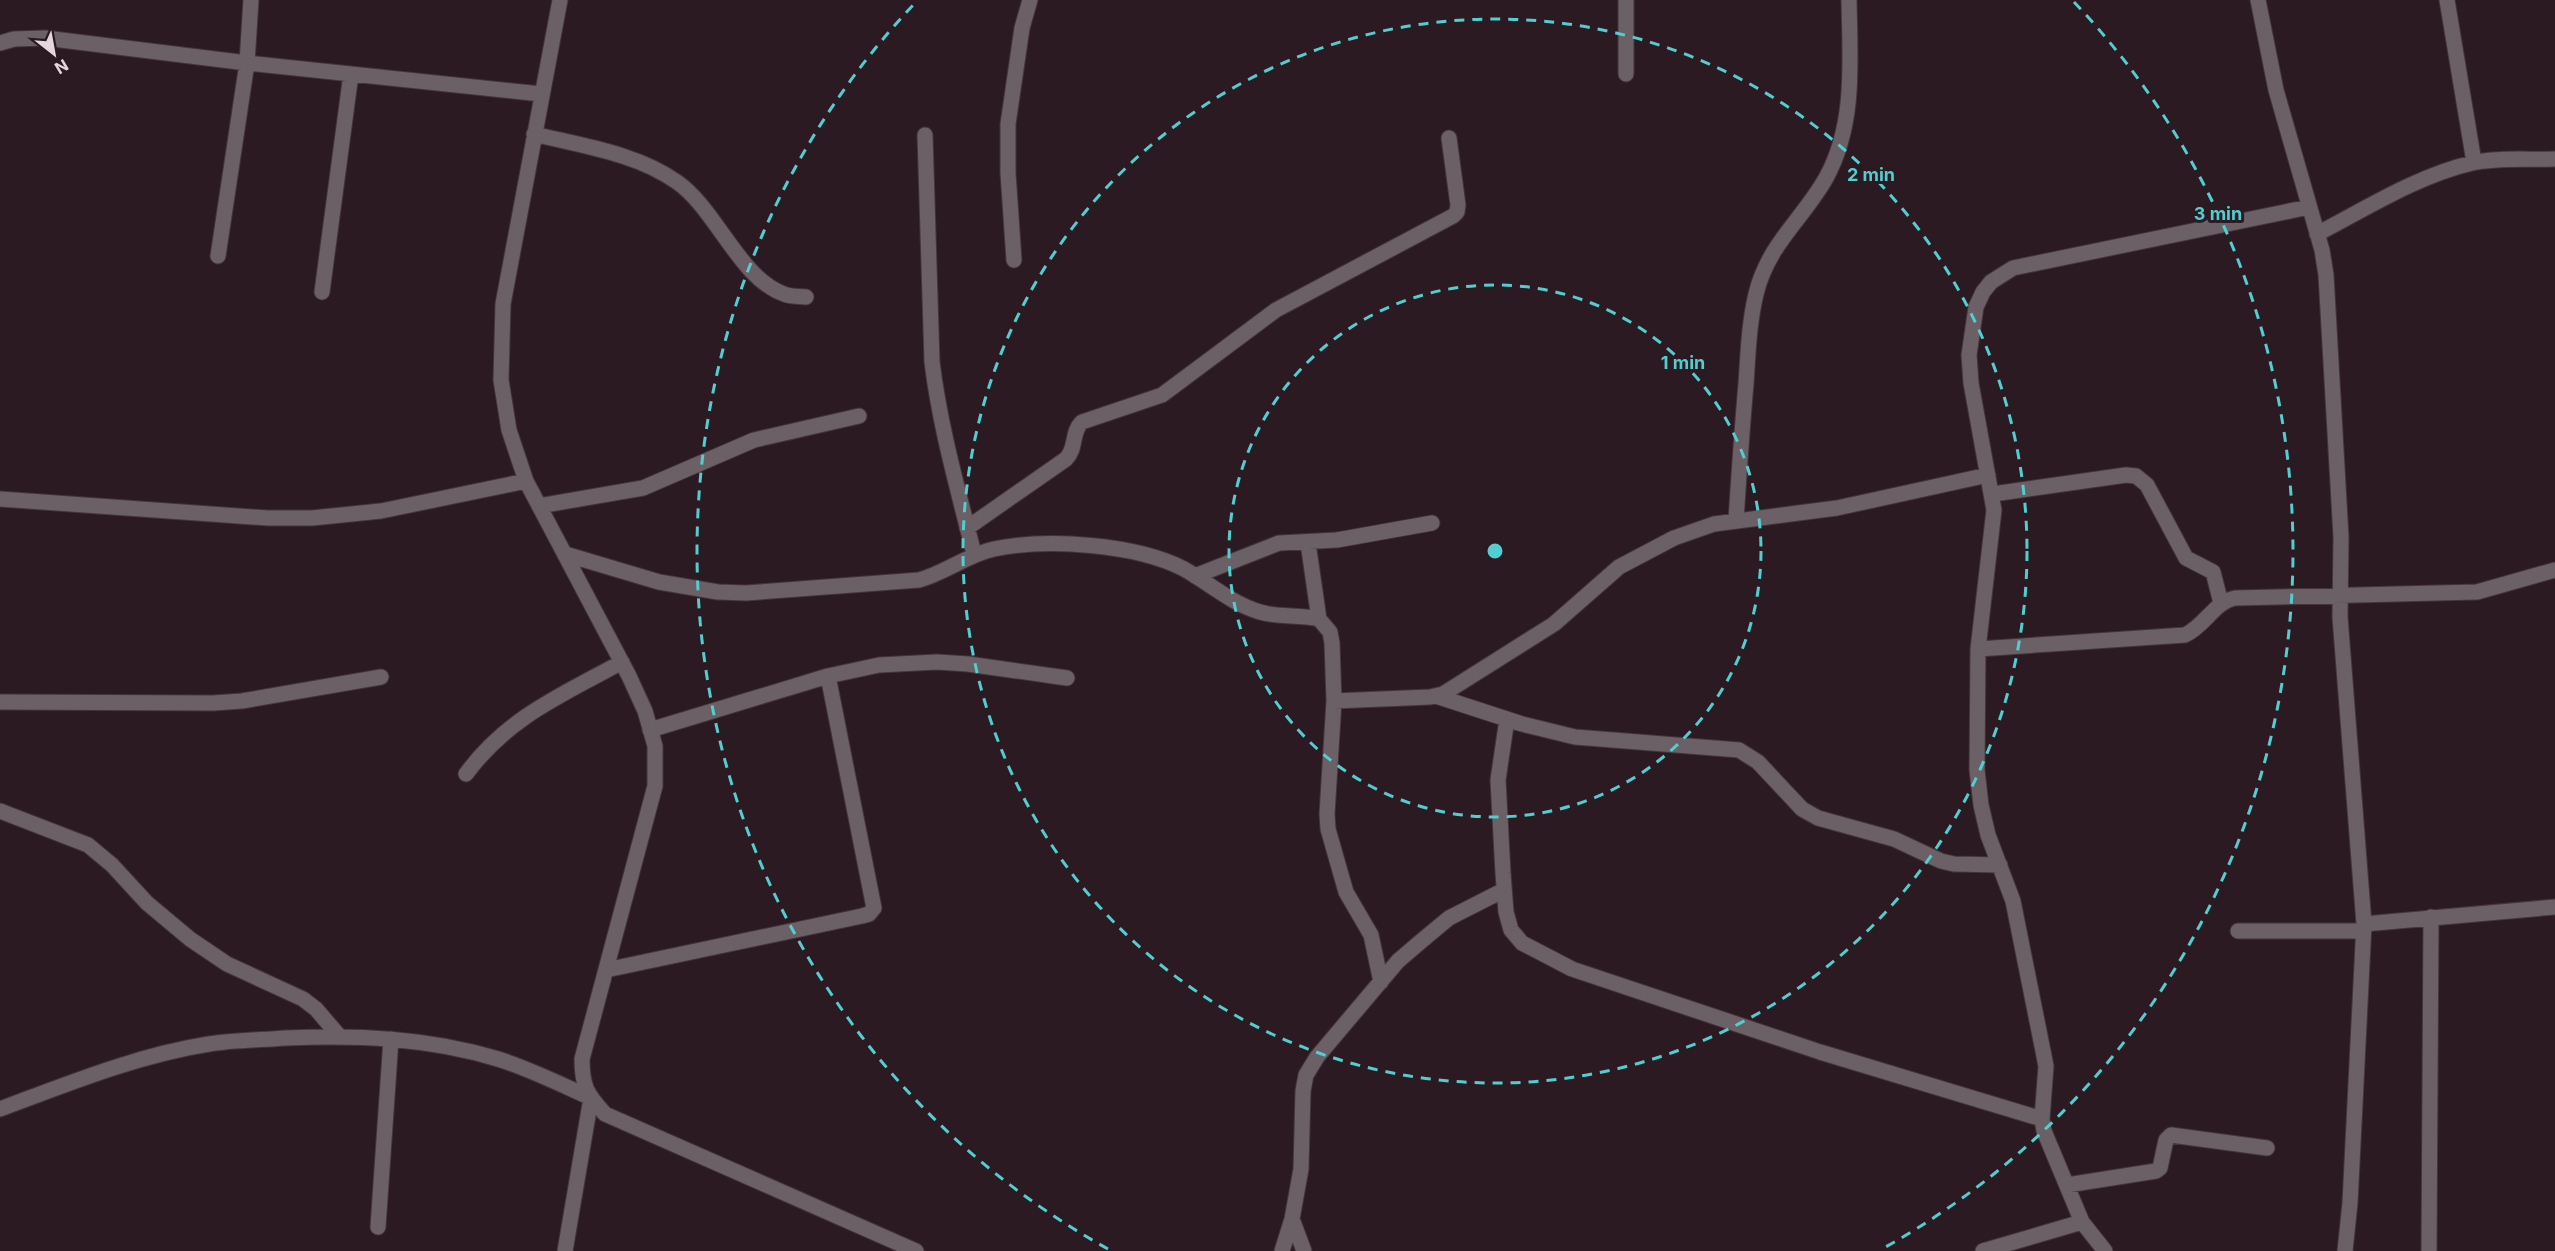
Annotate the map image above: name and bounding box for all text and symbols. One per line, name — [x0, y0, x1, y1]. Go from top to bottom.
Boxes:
north arrow — [24, 24, 84, 84]
text: N — [51, 55, 72, 79]
text: 2 min — [1847, 164, 1895, 185]
text: 3 min — [2194, 203, 2242, 224]
text: 1 min — [1661, 352, 1705, 373]
centre of rings — [1485, 541, 1505, 561]

